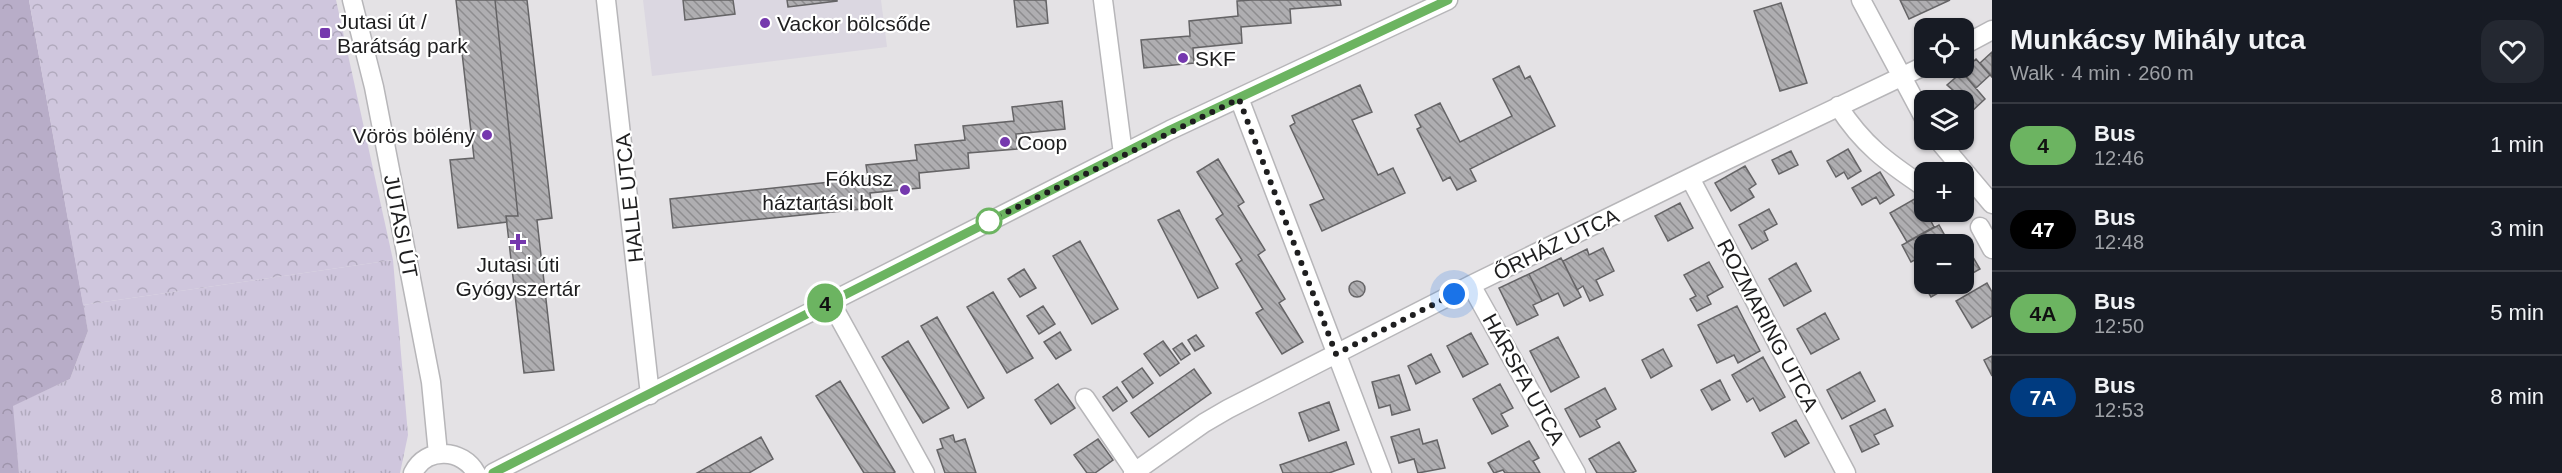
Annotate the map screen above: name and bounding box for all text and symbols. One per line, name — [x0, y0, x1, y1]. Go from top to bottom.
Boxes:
place label: Jutasi út / Barátság park — [337, 10, 468, 57]
place label: Vackor bölcsőde — [777, 12, 931, 35]
marker: Vackor bölcsőde — [758, 16, 772, 30]
map controls — [1914, 18, 1974, 294]
button: locate — [1914, 18, 1974, 78]
button: heart — [2481, 20, 2544, 83]
text: Munkácsy Mihály utca — [2010, 24, 2306, 55]
marker: Jutasi út / Barátság park — [318, 26, 332, 40]
place label: SKF — [1195, 47, 1236, 70]
marker: SKF — [1176, 51, 1190, 65]
text: Walk · 4 min · 260 m — [2010, 62, 2194, 84]
button: layers — [1914, 90, 1974, 150]
text: Bus — [2094, 121, 2136, 146]
place label: Vörös bölény — [352, 124, 475, 147]
marker: Vörös bölény — [480, 128, 494, 142]
place label: Coop — [1017, 131, 1067, 154]
street label: HALLE UTCA — [611, 132, 647, 264]
text: 1 min — [2490, 132, 2544, 157]
text: 4 — [2037, 134, 2049, 157]
marker: Coop — [998, 135, 1012, 149]
text: 12:46 — [2094, 147, 2144, 169]
button: + — [1914, 162, 1974, 222]
place label: Fókusz háztartási bolt — [762, 167, 893, 214]
street label: JUTASI ÚT — [380, 172, 422, 280]
marker: Fókusz háztartási bolt — [898, 183, 912, 197]
street label: ŐRHÁZ UTCA — [1490, 204, 1622, 284]
text: Bus — [2094, 205, 2136, 230]
unlabelled marker — [976, 208, 1002, 234]
text: 3 min — [2490, 216, 2544, 241]
text: 47 — [2031, 218, 2055, 241]
text: 12:48 — [2094, 231, 2144, 253]
button: − — [1914, 234, 1974, 294]
marker: Jutasi úti Gyógyszertár — [511, 235, 525, 249]
street label: ROZMARING UTCA — [1713, 235, 1823, 415]
place label: Jutasi úti Gyógyszertár — [456, 253, 580, 300]
your location — [1439, 279, 1469, 309]
line badge: 4 — [806, 284, 844, 322]
text: Bus — [2094, 289, 2136, 314]
text: 4 — [819, 292, 831, 315]
text: 5 min — [2490, 300, 2544, 325]
text: 4A — [2030, 302, 2056, 325]
street label: HÁRSFA UTCA — [1479, 310, 1569, 448]
text: 12:50 — [2094, 315, 2144, 337]
text: Bus — [2094, 373, 2136, 398]
text: 8 min — [2490, 384, 2544, 409]
text: 7A — [2030, 386, 2056, 409]
text: 12:53 — [2094, 399, 2144, 421]

